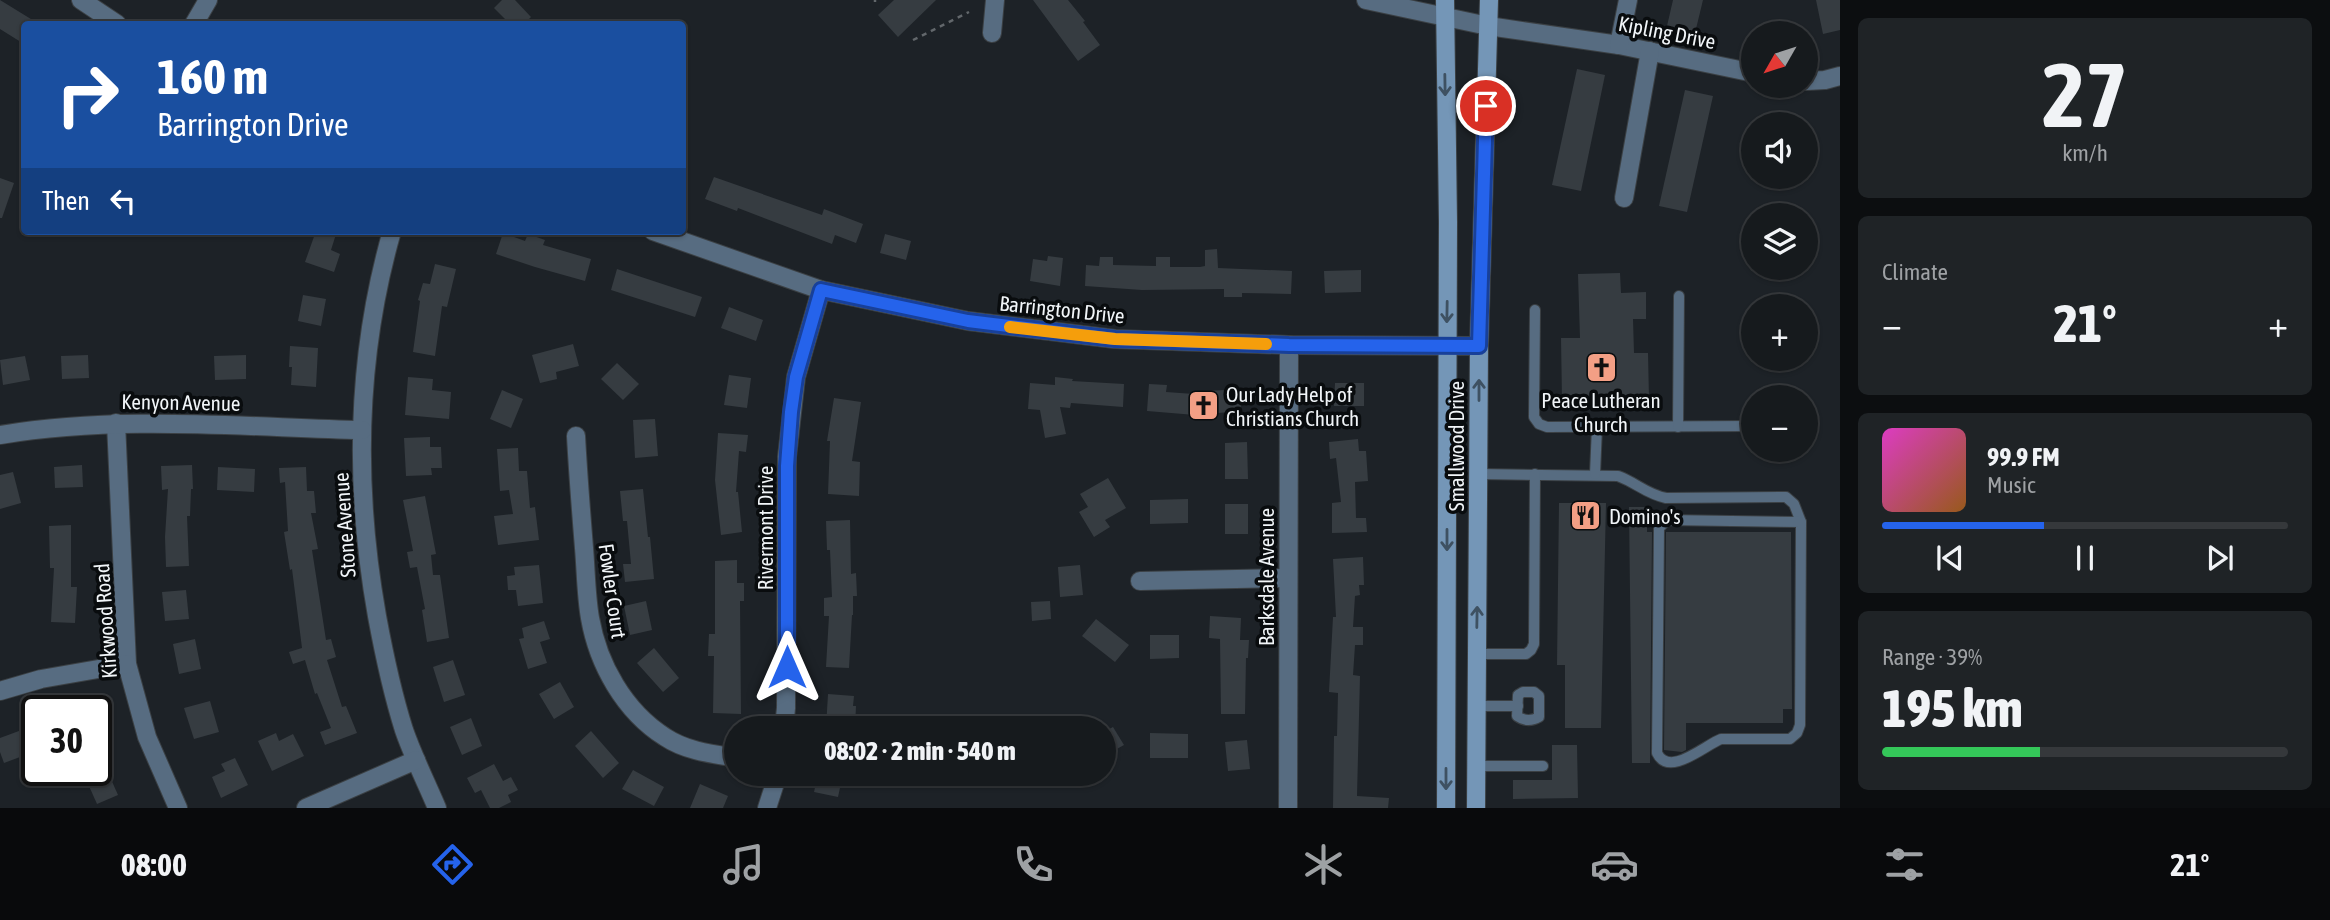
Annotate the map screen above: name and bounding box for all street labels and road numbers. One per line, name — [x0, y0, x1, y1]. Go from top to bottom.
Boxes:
street label: Kipling Drive — [1616, 11, 1718, 53]
street label: Barrington Drive — [998, 290, 1126, 328]
street label: Smallwood Drive — [1444, 381, 1468, 511]
street label: Kenyon Avenue — [121, 389, 241, 415]
street label: Rivermont Drive — [753, 466, 777, 590]
street label: Stone Avenue — [328, 472, 360, 578]
street label: Barksdale Avenue — [1254, 508, 1278, 646]
street label: Fowler Court — [594, 542, 632, 640]
street label: Kirkwood Road — [89, 563, 121, 679]

